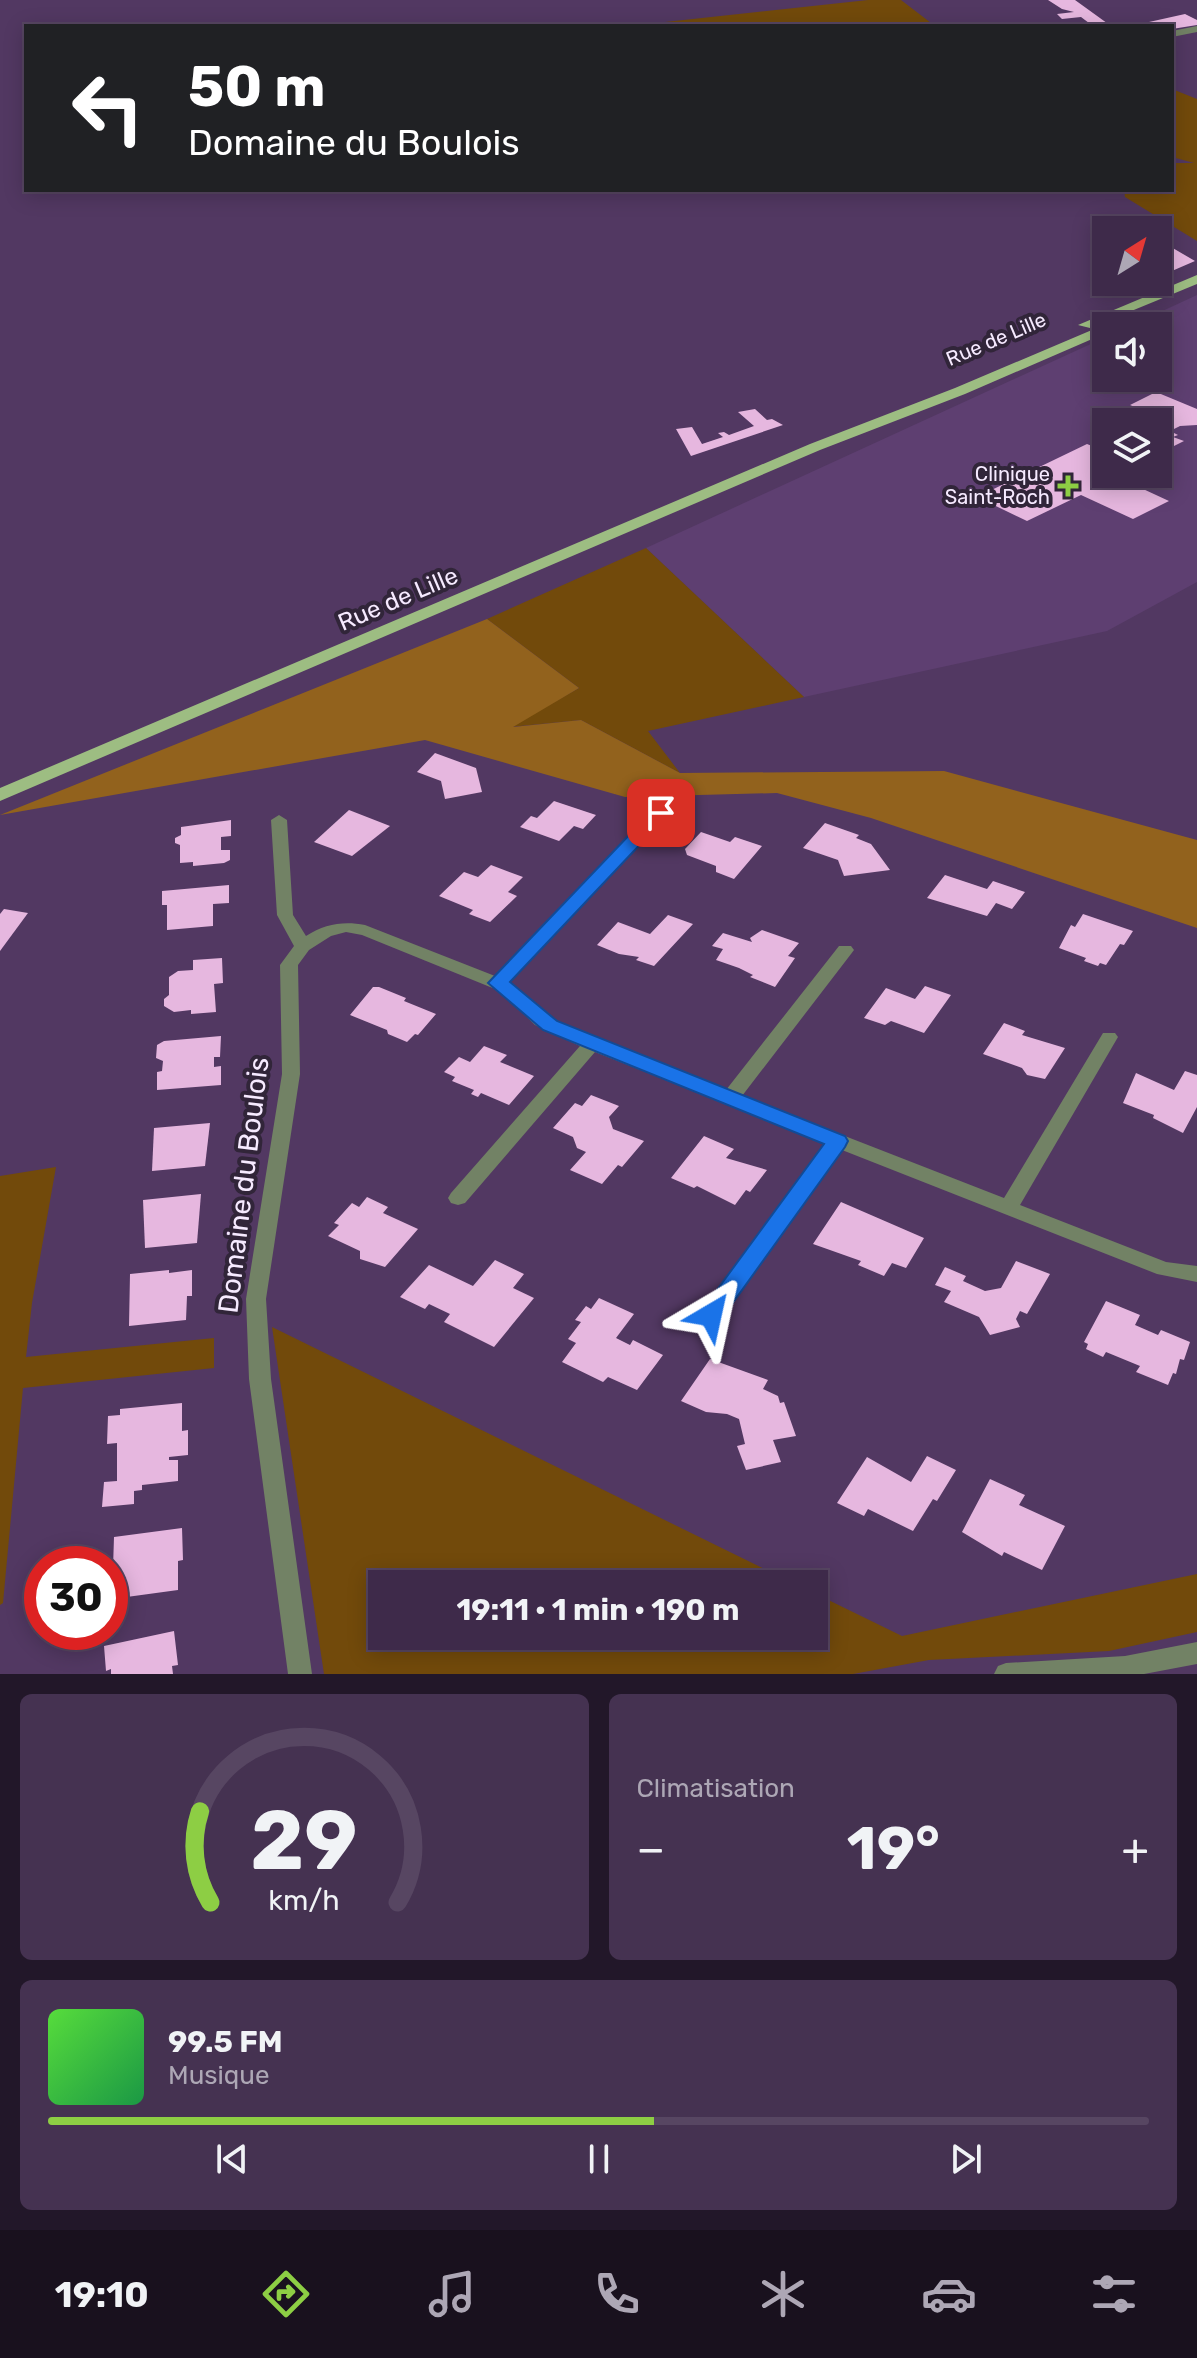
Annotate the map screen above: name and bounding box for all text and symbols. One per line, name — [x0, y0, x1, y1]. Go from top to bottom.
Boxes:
text: 50 m — [188, 54, 325, 120]
icon: left — [56, 56, 160, 160]
text: Domaine du Boulois — [188, 121, 520, 164]
north arrow — [1092, 216, 1172, 296]
map controls — [1092, 216, 1172, 488]
street label: Rue de Lille — [942, 307, 1050, 371]
button: sound — [1092, 312, 1172, 392]
button: layers — [1092, 408, 1172, 488]
place label: Clinique Saint-Roch — [945, 462, 1050, 509]
marker: Clinique Saint-Roch — [1057, 475, 1079, 497]
street label: Rue de Lille — [334, 561, 462, 637]
pin — [627, 779, 695, 847]
icon: arrive — [639, 791, 683, 835]
street label: Domaine du Boulois — [211, 1055, 276, 1315]
position arrow — [669, 1273, 753, 1357]
speed limit sign: 30 — [24, 1546, 128, 1650]
text: 19:11 · 1 min · 190 m — [456, 1592, 740, 1628]
text: Climatisation — [637, 1773, 795, 1804]
text: 29 — [251, 1791, 358, 1890]
text: 19° — [847, 1813, 940, 1884]
text: − — [637, 1823, 665, 1875]
text: + — [1122, 1823, 1149, 1875]
text: km/h — [269, 1883, 340, 1917]
text: 99.5 FM — [168, 2024, 283, 2060]
text: Musique — [168, 2060, 270, 2091]
icon: previous — [210, 2137, 254, 2181]
icon: pause — [577, 2137, 621, 2181]
icon: next — [944, 2137, 988, 2181]
icon: directions — [258, 2266, 314, 2322]
icon: music — [424, 2266, 480, 2322]
icon: phone — [589, 2266, 645, 2322]
icon: climate — [755, 2266, 811, 2322]
icon: car — [921, 2266, 977, 2322]
icon: filters — [1086, 2266, 1142, 2322]
text: 19:10 — [55, 2273, 149, 2316]

